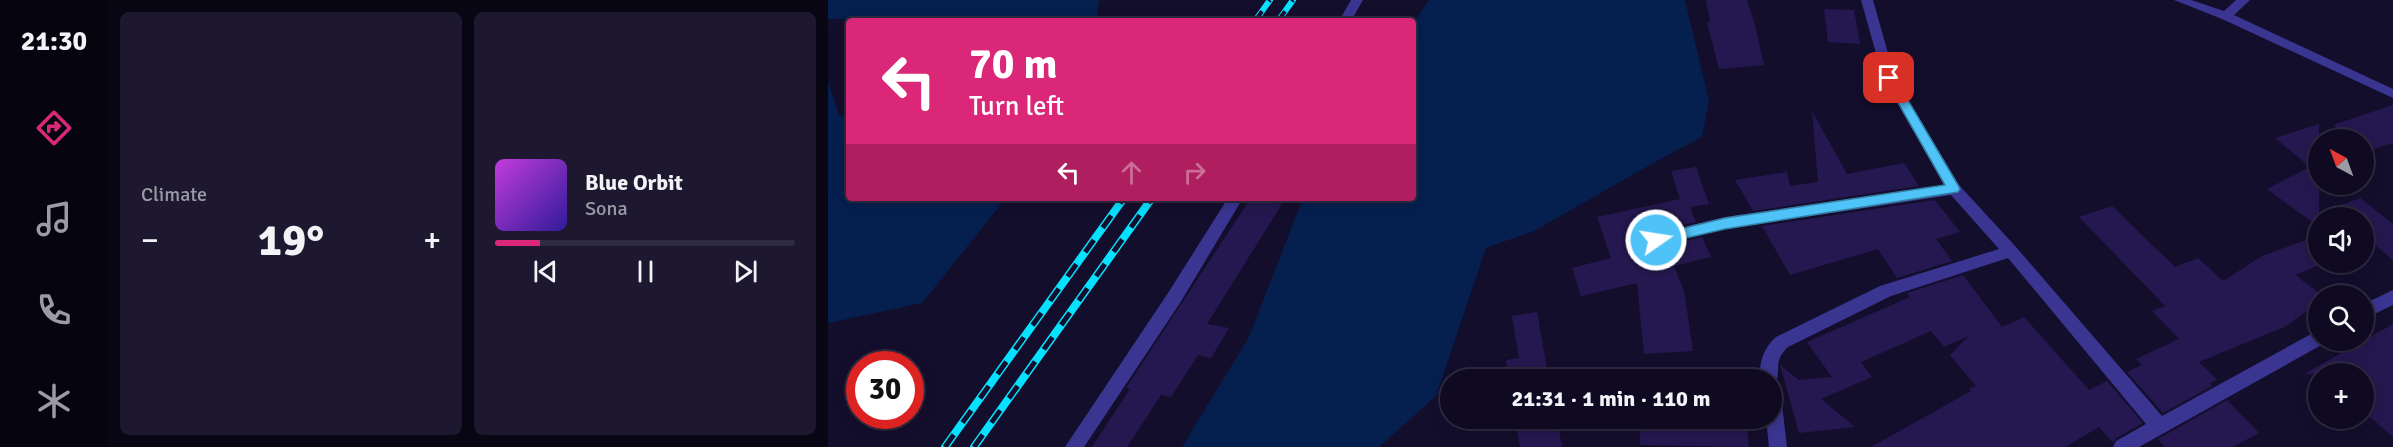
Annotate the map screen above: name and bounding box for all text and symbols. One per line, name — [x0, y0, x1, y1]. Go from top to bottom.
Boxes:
text: 21:30 — [21, 25, 87, 58]
text: 70 m — [969, 39, 1058, 90]
icon: left — [870, 42, 948, 120]
pin — [1863, 52, 1914, 103]
icon: arrive — [1872, 61, 1905, 94]
text: Turn left — [969, 90, 1064, 123]
icon: directions — [33, 107, 75, 149]
north arrow — [2308, 129, 2374, 195]
map controls — [2308, 129, 2374, 429]
icon: left — [1052, 156, 1085, 189]
icon: ahead — [1115, 156, 1148, 189]
icon: right — [1178, 156, 1211, 189]
text: Blue Orbit — [585, 169, 683, 196]
text: Climate — [141, 182, 207, 207]
text: Sona — [585, 196, 628, 221]
icon: music — [33, 198, 75, 240]
button: sound — [2308, 207, 2374, 273]
position arrow — [1624, 208, 1688, 272]
text: 19° — [258, 213, 324, 268]
text: − — [141, 220, 159, 261]
text: + — [423, 220, 441, 261]
icon: previous — [529, 255, 562, 288]
icon: pause — [629, 255, 662, 288]
icon: next — [729, 255, 762, 288]
button: search — [2308, 285, 2374, 351]
icon: phone — [33, 289, 75, 331]
speed limit sign: 30 — [846, 351, 924, 429]
button: + — [2308, 363, 2374, 429]
icon: climate — [33, 380, 75, 422]
text: 21:31 · 1 min · 110 m — [1511, 385, 1711, 412]

